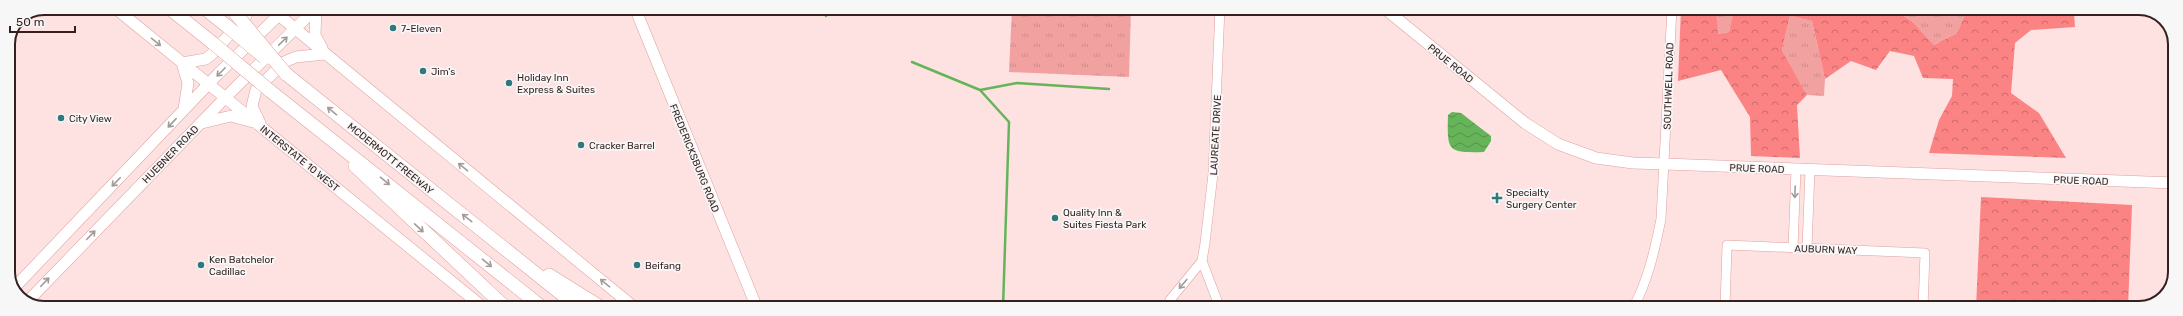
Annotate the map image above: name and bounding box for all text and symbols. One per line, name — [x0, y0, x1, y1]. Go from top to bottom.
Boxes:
scale bar — [10, 8, 75, 34]
text: 50 m — [16, 15, 44, 29]
marker: 7-Eleven — [388, 23, 398, 33]
place label: 7-Eleven — [401, 23, 441, 35]
one-way arrow — [278, 36, 288, 46]
one-way arrow — [151, 37, 162, 46]
street label: PRUE ROAD — [1425, 42, 1476, 86]
street label: SOUTHWELL ROAD — [1661, 42, 1677, 130]
marker: Jim's — [418, 66, 428, 76]
place label: Jim's — [431, 66, 455, 78]
one-way arrow — [216, 67, 226, 77]
place label: Holiday Inn Express & Suites — [517, 72, 595, 96]
marker: Holiday Inn Express & Suites — [504, 78, 514, 88]
street label: LAUREATE DRIVE — [1208, 94, 1224, 176]
street label: FREDERICKSBURG ROAD — [667, 102, 721, 214]
one-way arrow — [327, 107, 337, 116]
marker: City View — [56, 113, 66, 123]
place label: City View — [69, 113, 112, 125]
one-way arrow — [167, 118, 177, 128]
street label: MCDERMOTT FREEWAY — [345, 120, 436, 197]
street label: HUEBNER ROAD — [140, 123, 201, 186]
street label: INTERSTATE 10 WEST — [257, 123, 342, 195]
marker: Cracker Barrel — [576, 140, 586, 150]
place label: Cracker Barrel — [589, 140, 655, 152]
street label: PRUE ROAD — [1729, 162, 1785, 176]
one-way arrow — [458, 163, 469, 172]
street label: PRUE ROAD — [2053, 174, 2109, 188]
one-way arrow — [111, 177, 121, 187]
one-way arrow — [380, 177, 391, 186]
one-way arrow — [1791, 185, 1799, 198]
place label: Specialty Surgery Center — [1506, 187, 1577, 211]
marker: Specialty Surgery Center — [1491, 192, 1503, 204]
place label: Quality Inn & Suites Fiesta Park — [1063, 207, 1147, 231]
marker: Quality Inn & Suites Fiesta Park — [1050, 213, 1060, 223]
one-way arrow — [461, 214, 472, 222]
one-way arrow — [414, 223, 424, 233]
one-way arrow — [86, 230, 96, 240]
street label: AUBURN WAY — [1794, 243, 1858, 257]
place label: Ken Batchelor Cadillac — [209, 254, 274, 278]
one-way arrow — [481, 258, 492, 267]
marker: Ken Batchelor Cadillac — [196, 260, 206, 270]
marker: Beifang — [632, 260, 642, 270]
place label: Beifang — [645, 260, 681, 272]
one-way arrow — [40, 277, 50, 287]
one-way arrow — [1178, 278, 1187, 289]
one-way arrow — [599, 279, 610, 287]

